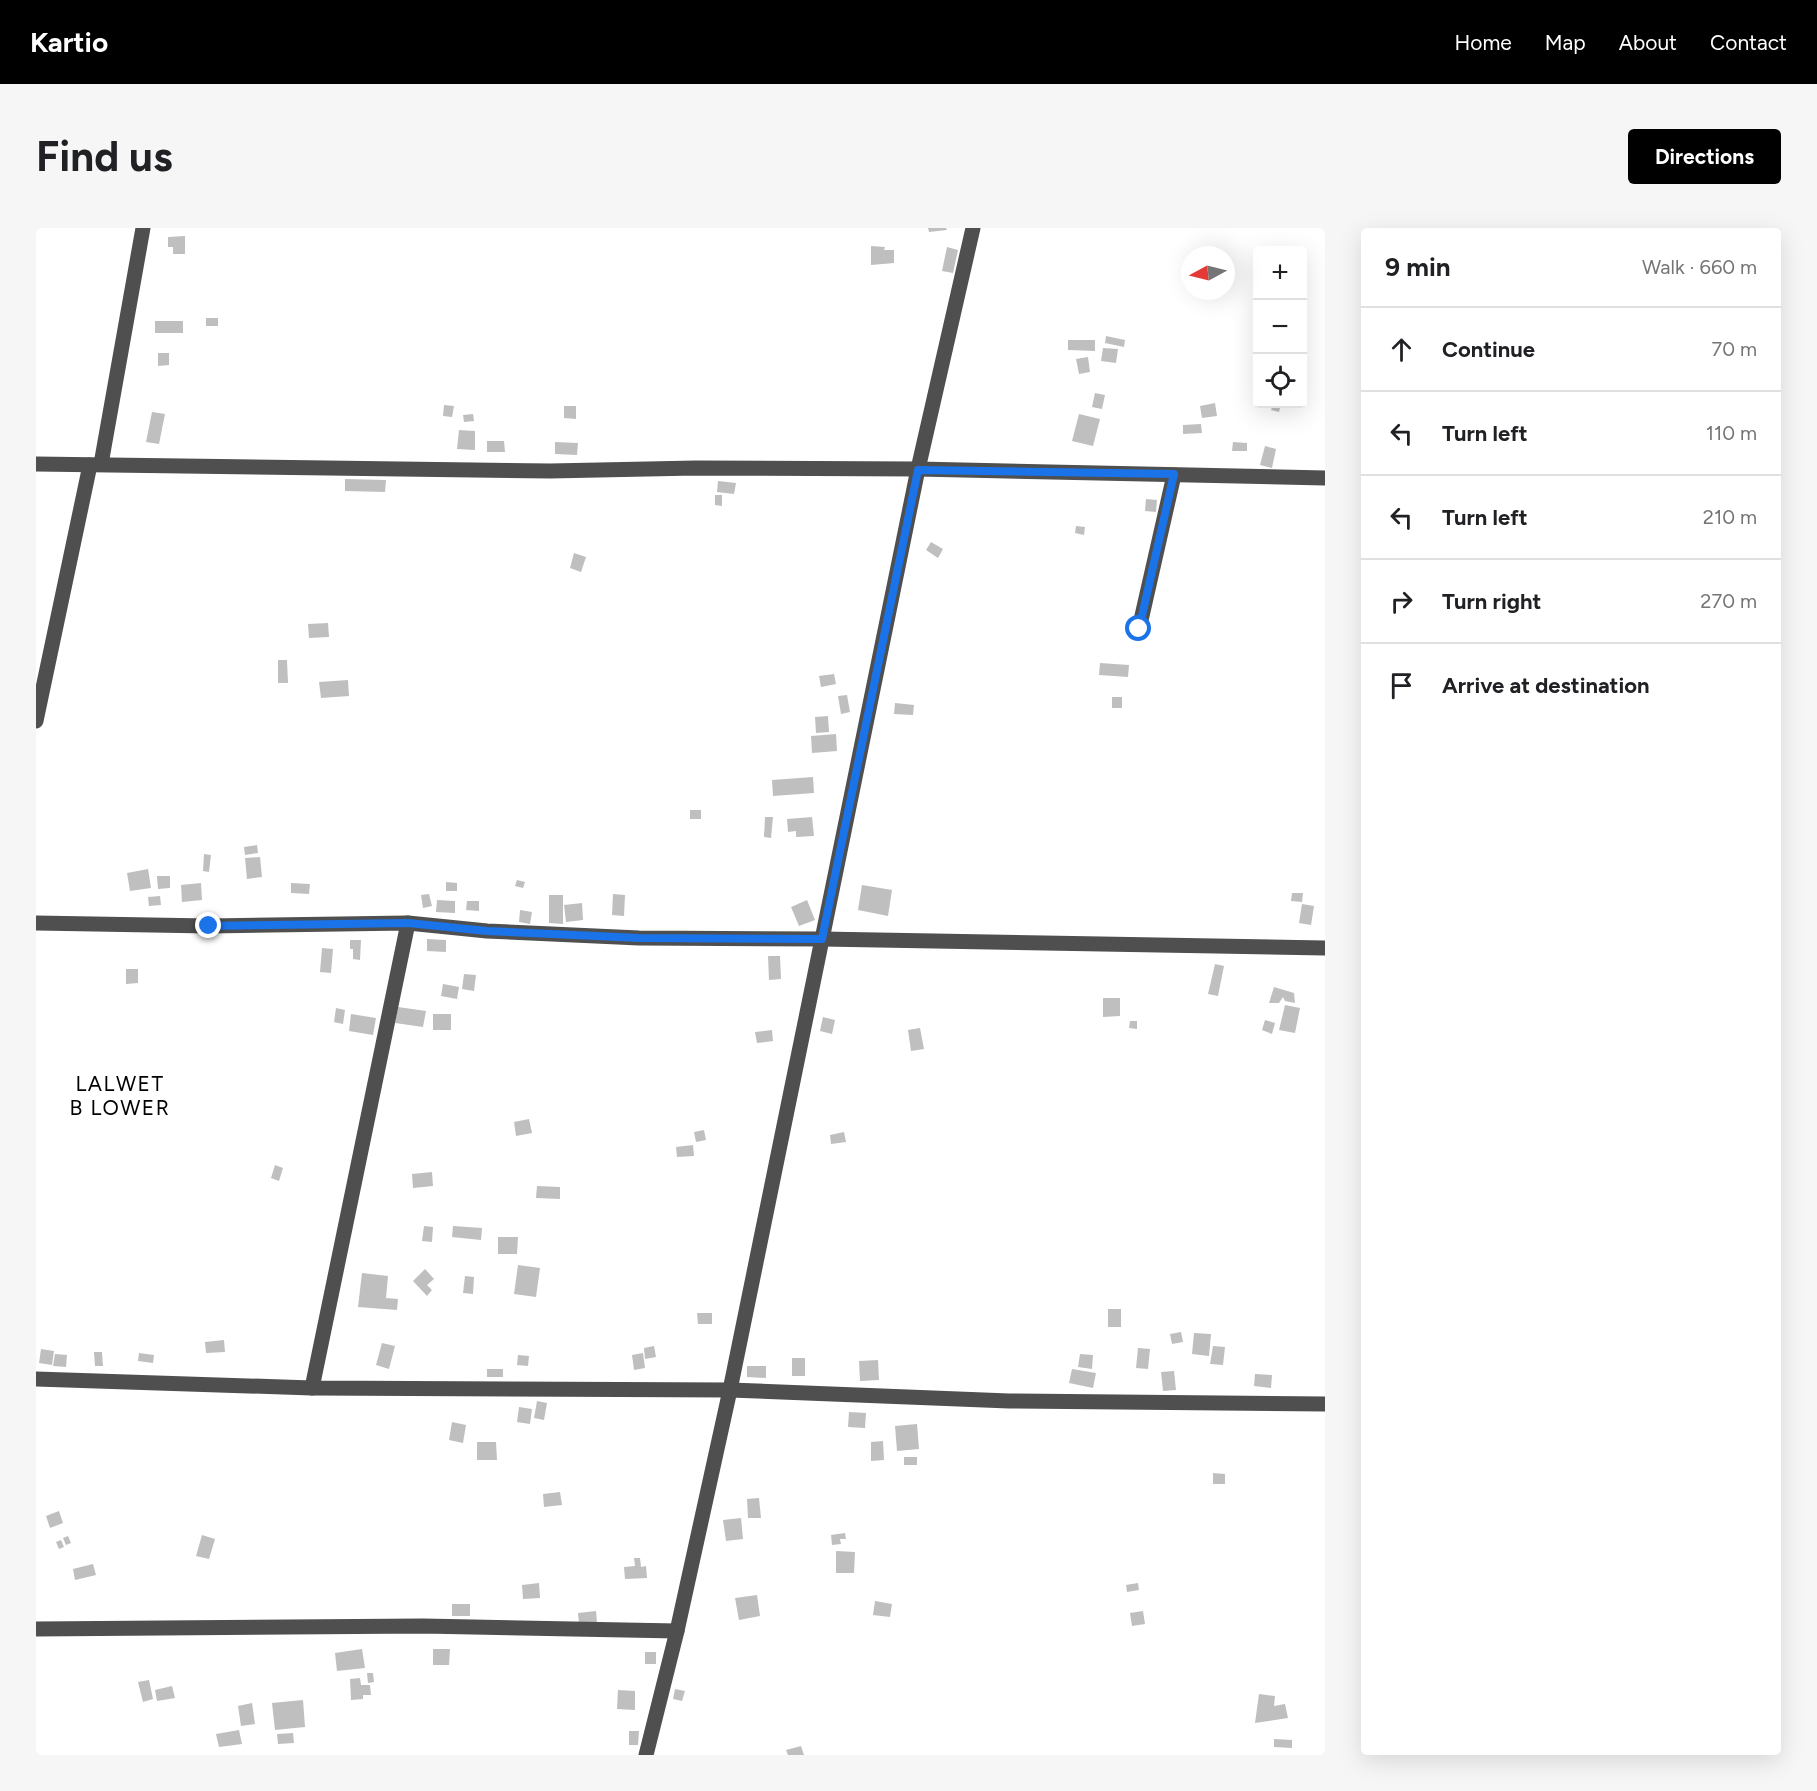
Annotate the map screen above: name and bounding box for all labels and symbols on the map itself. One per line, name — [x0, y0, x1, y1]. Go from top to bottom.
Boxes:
north arrow — [1181, 246, 1235, 300]
route start — [1125, 615, 1151, 641]
route end — [195, 912, 221, 938]
district label: LALWET B LOWER — [70, 1071, 170, 1120]

